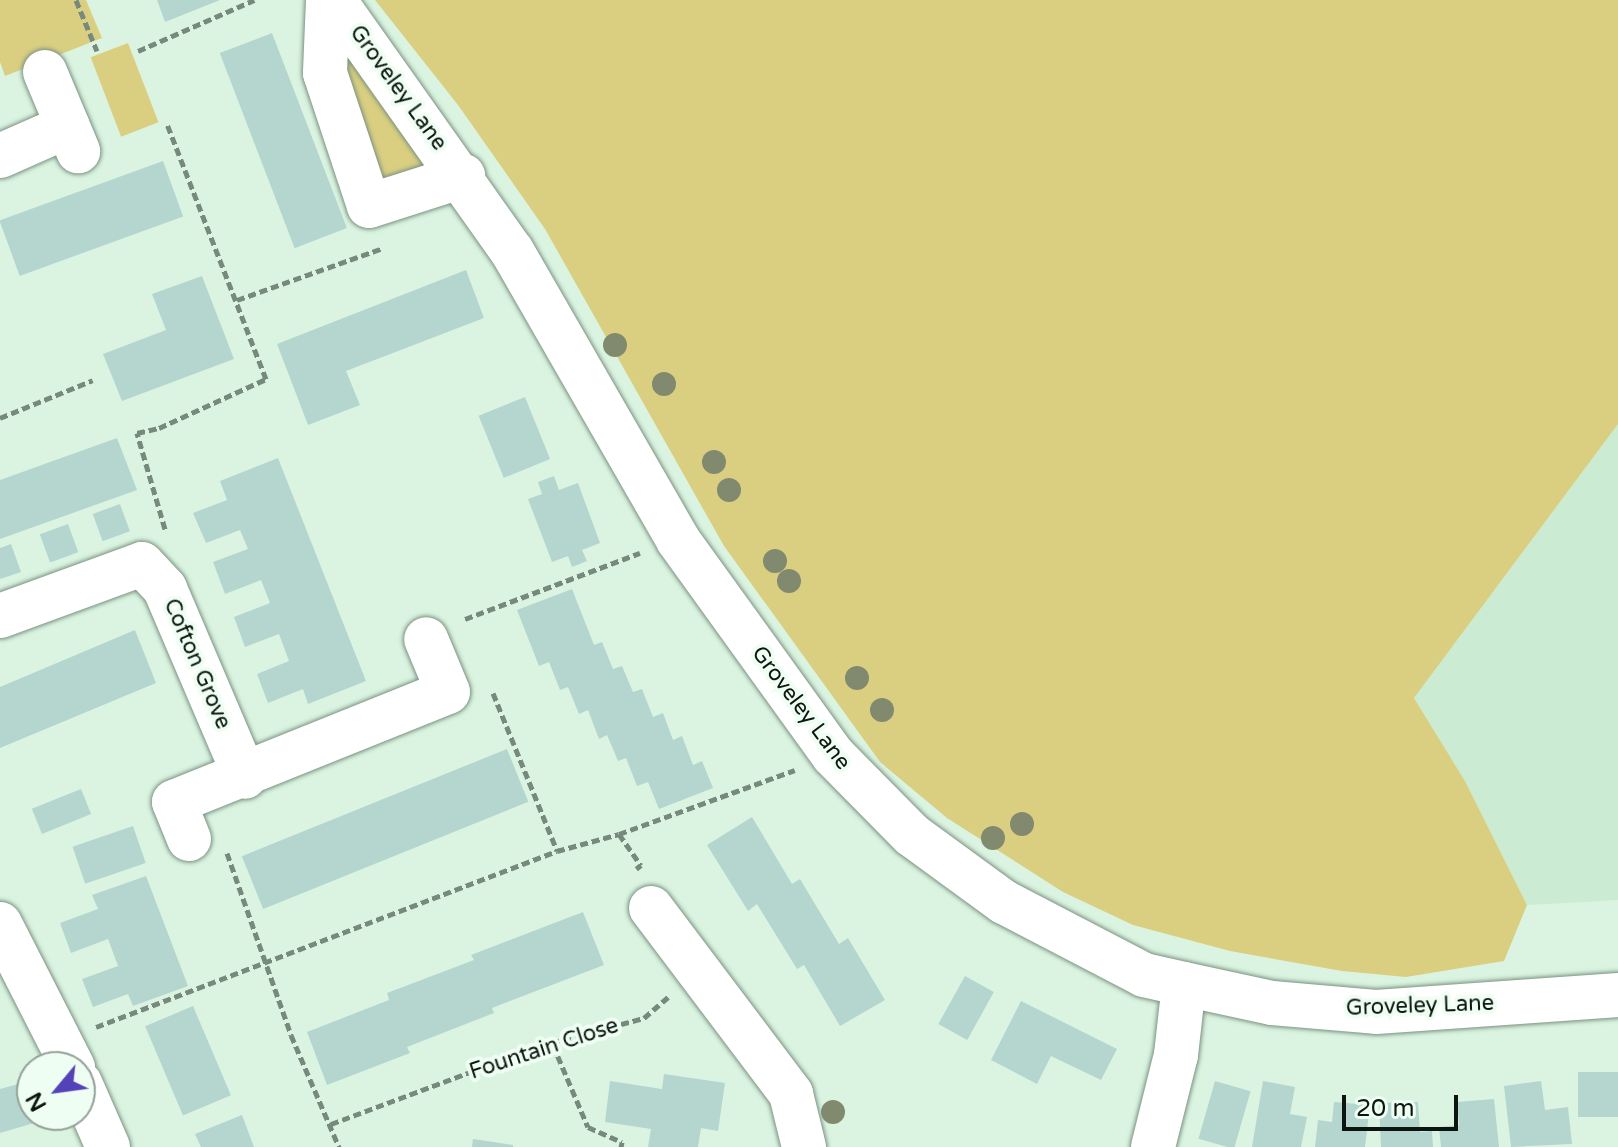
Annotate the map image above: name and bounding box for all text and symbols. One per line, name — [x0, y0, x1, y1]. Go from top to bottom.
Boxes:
street label: Groveley Lane — [344, 20, 452, 156]
street label: Cofton Grove — [158, 595, 236, 733]
street label: Groveley Lane — [746, 641, 856, 775]
street label: Groveley Lane — [1345, 990, 1495, 1022]
street label: Fountain Close — [466, 1013, 622, 1085]
north arrow — [16, 1051, 96, 1131]
scale bar — [1346, 1079, 1462, 1129]
text: N — [21, 1088, 52, 1116]
text: 20 m — [1356, 1094, 1414, 1123]

